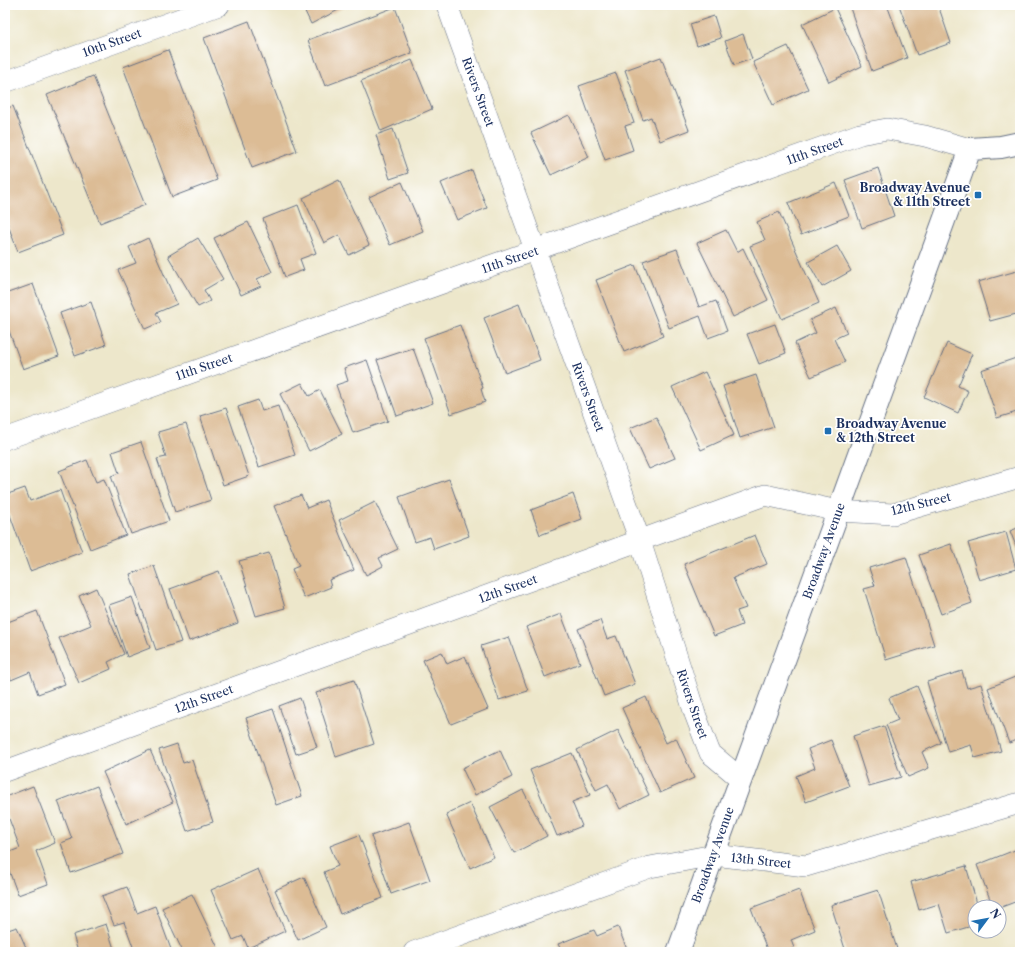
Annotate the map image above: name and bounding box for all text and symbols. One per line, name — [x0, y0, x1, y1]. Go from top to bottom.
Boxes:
street label: 10th Street — [80, 25, 144, 60]
street label: Rivers Street — [459, 55, 498, 129]
street label: 11th Street — [785, 133, 846, 168]
place label: Broadway Avenue & 11th Street — [859, 180, 970, 209]
marker: Broadway Avenue & 11th Street — [973, 190, 983, 200]
street label: 11th Street — [479, 243, 541, 276]
street label: 11th Street — [173, 350, 235, 383]
street label: Rivers Street — [569, 360, 608, 434]
place label: Broadway Avenue & 12th Street — [836, 416, 947, 445]
marker: Broadway Avenue & 12th Street — [823, 426, 833, 436]
street label: 12th Street — [890, 489, 953, 518]
street label: Broadway Avenue — [799, 500, 848, 601]
street label: 12th Street — [477, 571, 540, 606]
street label: Rivers Street — [674, 667, 712, 741]
street label: 12th Street — [173, 681, 236, 716]
street label: Broadway Avenue — [688, 804, 737, 905]
street label: 13th Street — [730, 850, 793, 871]
north arrow — [967, 899, 1007, 939]
text: N — [987, 906, 1004, 922]

